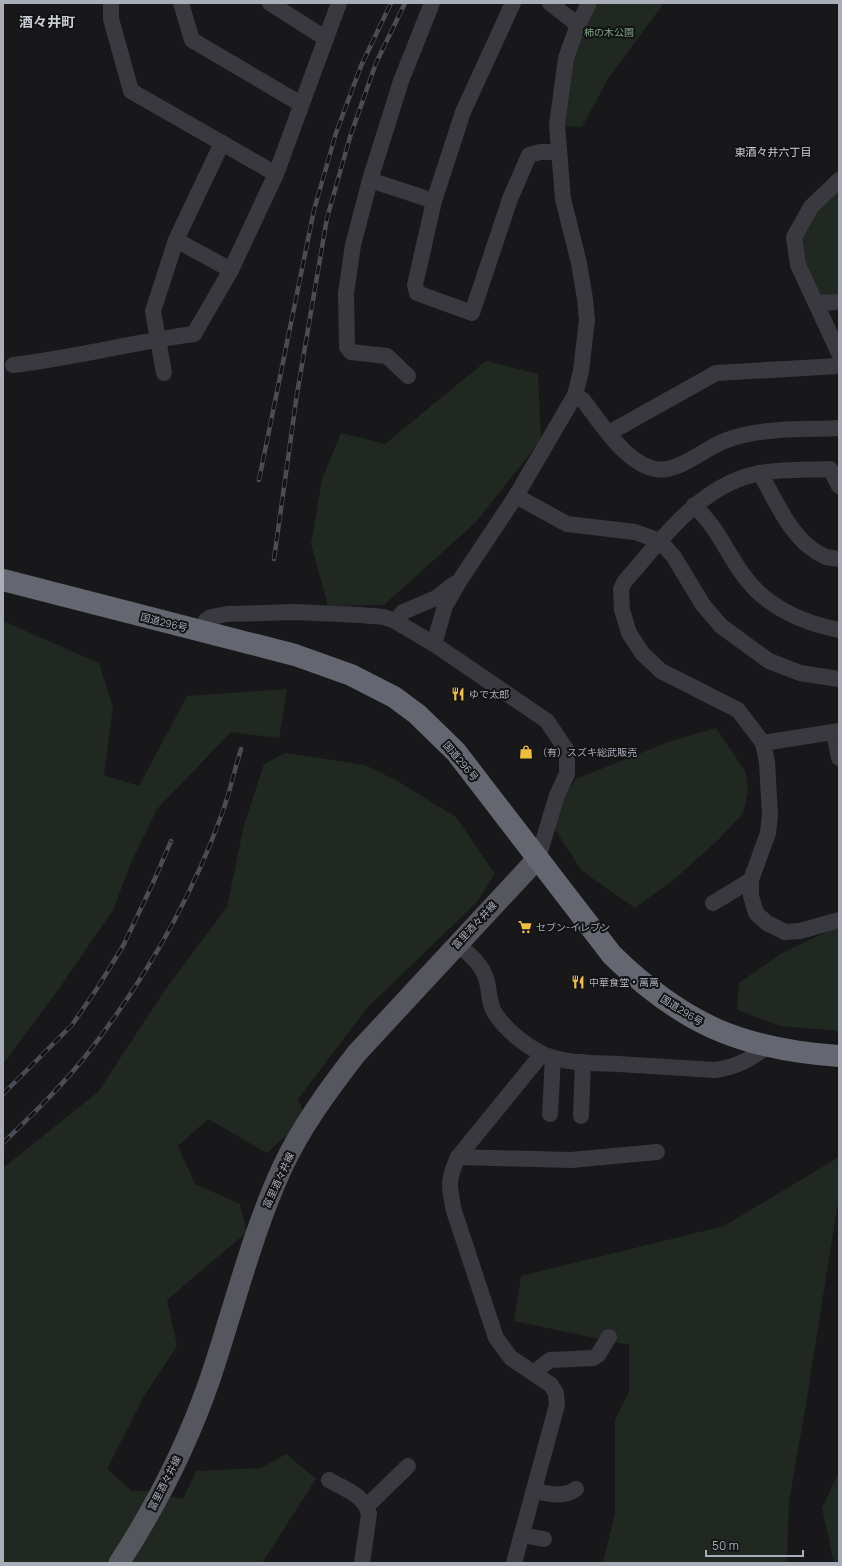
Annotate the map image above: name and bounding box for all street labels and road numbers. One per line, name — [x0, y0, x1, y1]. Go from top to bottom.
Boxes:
street label: 国道296号 — [139, 609, 189, 635]
street label: 国道296号 — [440, 738, 482, 784]
street label: 富里酒々井線 — [448, 898, 500, 952]
street label: 国道296号 — [658, 991, 706, 1029]
street label: 富里酒々井線 — [259, 1150, 297, 1210]
street label: 富里酒々井線 — [144, 1453, 184, 1513]

